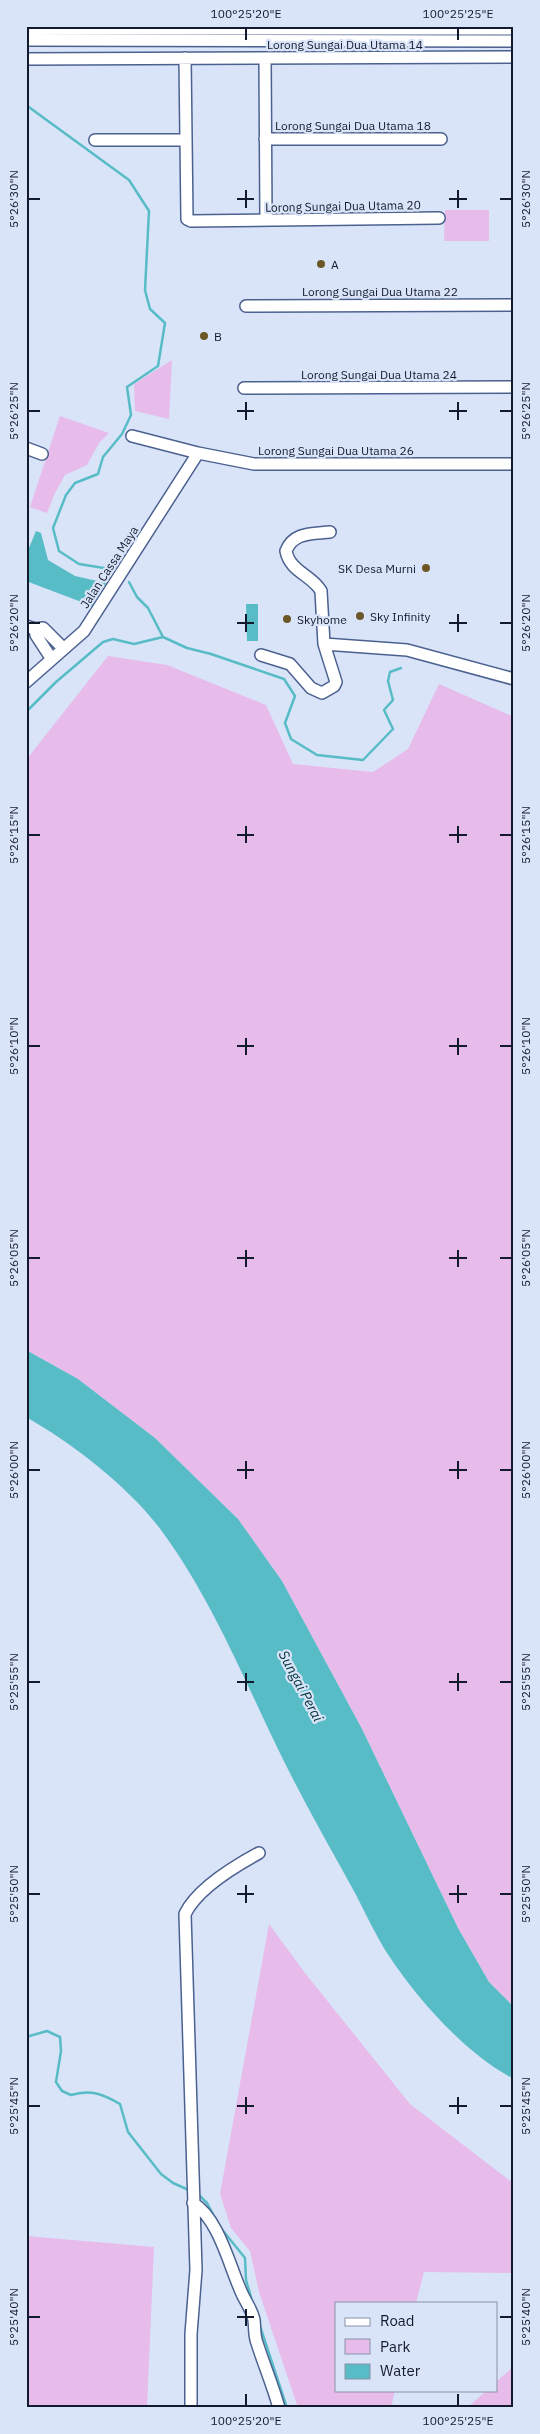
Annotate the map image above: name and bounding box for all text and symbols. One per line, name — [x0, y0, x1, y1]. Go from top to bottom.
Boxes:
text: 100°25'20"E — [211, 6, 281, 21]
text: 100°25'25"E — [423, 6, 493, 21]
street label: Lorong Sungai Dua Utama 14 — [267, 37, 423, 52]
street label: Lorong Sungai Dua Utama 18 — [275, 118, 431, 133]
text: 5°26'30"N — [6, 170, 21, 228]
text: 5°26'30"N — [518, 170, 533, 228]
street label: Lorong Sungai Dua Utama 20 — [265, 197, 421, 215]
place label: A — [331, 257, 339, 272]
marker: A — [315, 258, 327, 270]
street label: Lorong Sungai Dua Utama 22 — [302, 284, 458, 299]
place label: B — [214, 329, 222, 344]
marker: B — [198, 330, 210, 342]
street label: Lorong Sungai Dua Utama 24 — [301, 367, 457, 382]
text: 5°26'25"N — [6, 382, 21, 440]
text: 5°26'25"N — [518, 382, 533, 440]
street label: Lorong Sungai Dua Utama 26 — [258, 443, 414, 458]
street label: Jalan Cassa Maya — [77, 523, 141, 611]
place label: SK Desa Murni — [338, 561, 416, 576]
marker: SK Desa Murni — [420, 562, 432, 574]
text: 5°26'20"N — [6, 594, 21, 652]
text: 5°26'20"N — [518, 594, 533, 652]
place label: Sky Infinity — [370, 609, 431, 624]
marker: Sky Infinity — [354, 610, 366, 622]
place label: Skyhome — [297, 612, 347, 627]
marker: Skyhome — [281, 613, 293, 625]
text: 5°26'15"N — [6, 806, 21, 864]
text: 5°26'15"N — [518, 806, 533, 864]
text: 5°26'10"N — [6, 1017, 21, 1075]
text: 5°26'10"N — [518, 1017, 533, 1075]
text: 5°26'05"N — [6, 1229, 21, 1287]
text: 5°26'05"N — [518, 1229, 533, 1287]
text: 5°26'00"N — [6, 1441, 21, 1499]
text: 5°26'00"N — [518, 1441, 533, 1499]
water label: Sungai Perai — [275, 1647, 327, 1725]
text: 5°25'55"N — [6, 1653, 21, 1711]
text: 5°25'55"N — [518, 1653, 533, 1711]
text: 5°25'50"N — [6, 1865, 21, 1923]
text: 5°25'50"N — [518, 1865, 533, 1923]
text: 5°25'45"N — [6, 2077, 21, 2135]
text: 5°25'45"N — [518, 2077, 533, 2135]
text: 5°25'40"N — [6, 2288, 21, 2346]
text: 5°25'40"N — [518, 2288, 533, 2346]
legend — [335, 2302, 498, 2392]
text: Road — [380, 2311, 415, 2330]
text: Park — [380, 2337, 410, 2356]
text: Water — [380, 2361, 421, 2380]
text: 100°25'20"E — [211, 2413, 281, 2428]
text: 100°25'25"E — [423, 2413, 493, 2428]

